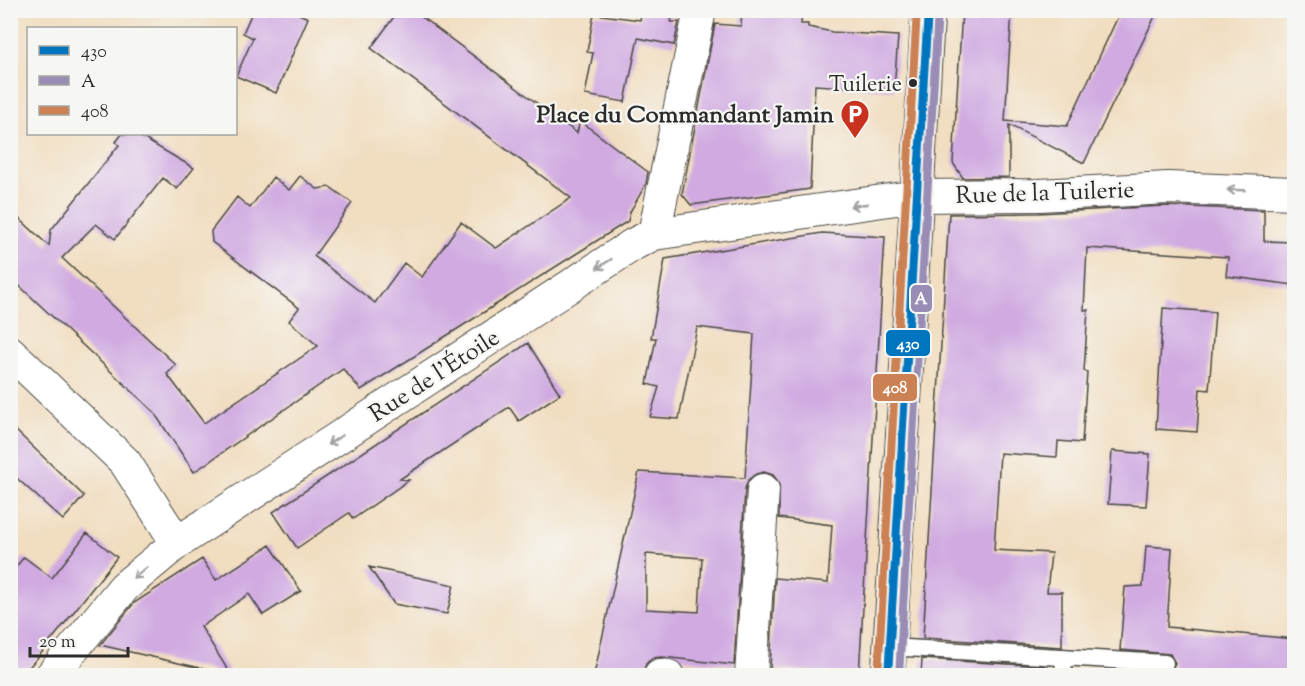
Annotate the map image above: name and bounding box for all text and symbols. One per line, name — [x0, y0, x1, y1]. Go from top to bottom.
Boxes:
legend — [27, 27, 237, 135]
text: 430 — [81, 40, 107, 66]
text: A — [81, 70, 96, 96]
place label: Tuilerie — [829, 70, 902, 102]
marker: Tuilerie — [907, 77, 919, 89]
parking icon: Place du Commandant Jamin — [839, 98, 871, 140]
place label: Place du Commandant Jamin — [536, 99, 835, 133]
text: 408 — [81, 100, 108, 126]
street label: Rue de la Tuilerie — [955, 174, 1135, 214]
one-way arrow — [1227, 185, 1247, 196]
one-way arrow — [850, 200, 870, 211]
one-way arrow — [596, 258, 613, 270]
line badge: A — [910, 284, 933, 313]
text: A — [915, 289, 928, 312]
street label: Rue de l’Étoile — [363, 322, 507, 432]
line badge: 430 — [885, 329, 931, 357]
text: 430 — [896, 334, 920, 357]
line badge: 408 — [872, 373, 918, 402]
text: 408 — [882, 378, 907, 401]
one-way arrow — [327, 434, 344, 446]
one-way arrow — [132, 567, 148, 580]
scale bar — [30, 620, 128, 658]
text: 20 m — [39, 630, 76, 656]

